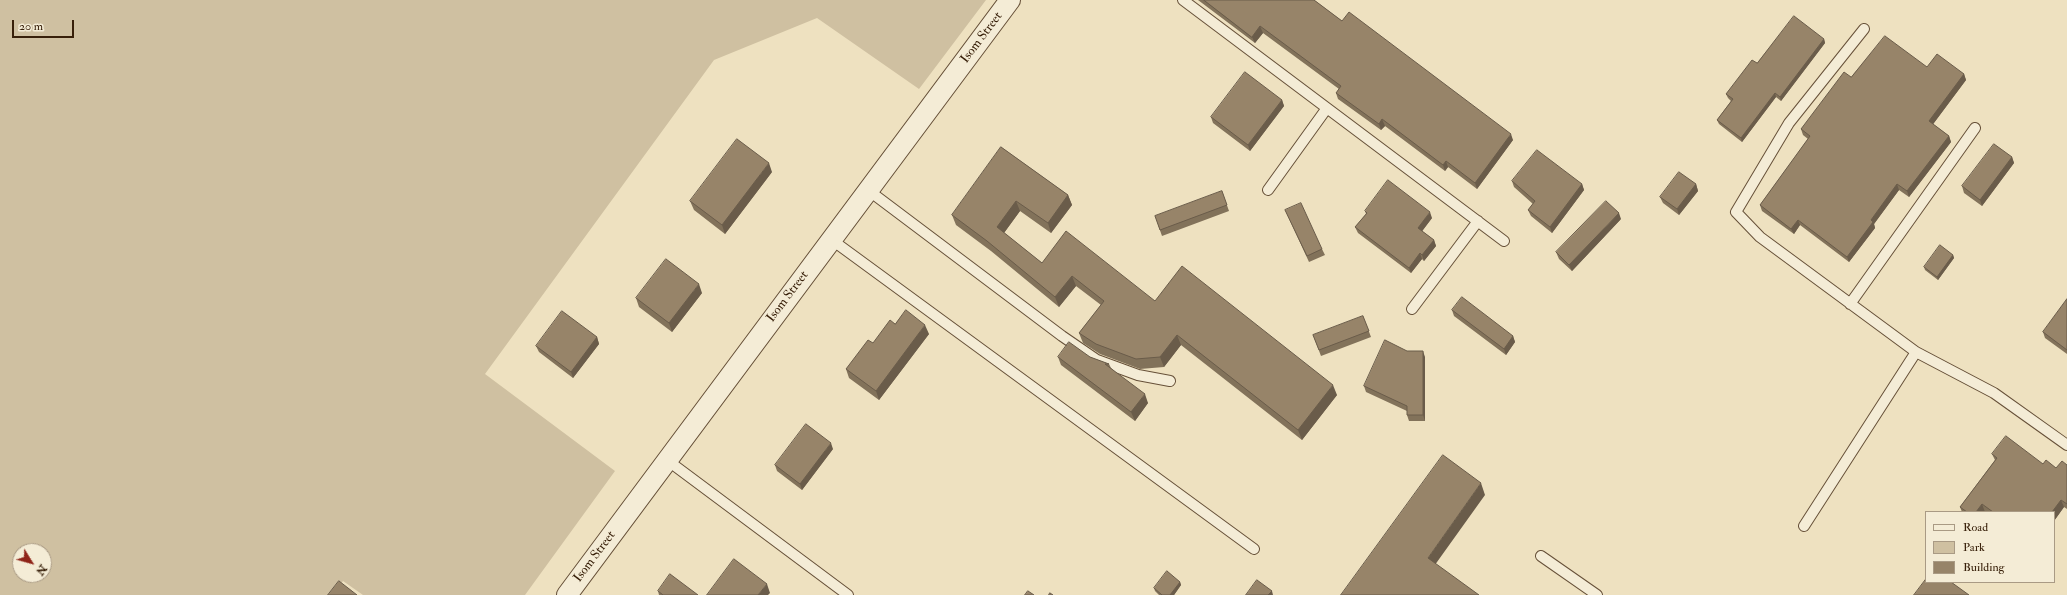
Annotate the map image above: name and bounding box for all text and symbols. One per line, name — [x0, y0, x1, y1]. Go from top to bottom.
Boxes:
street label: Isom Street — [958, 9, 1006, 67]
scale bar — [14, 12, 76, 38]
text: 20 m — [19, 19, 43, 34]
street label: Isom Street — [764, 268, 812, 326]
legend — [1925, 511, 2055, 583]
text: Road — [1963, 520, 1988, 535]
street label: Isom Street — [571, 528, 619, 586]
text: Park — [1963, 540, 1985, 555]
north arrow — [12, 543, 52, 583]
text: Building — [1963, 560, 2004, 575]
text: N — [33, 562, 49, 578]

